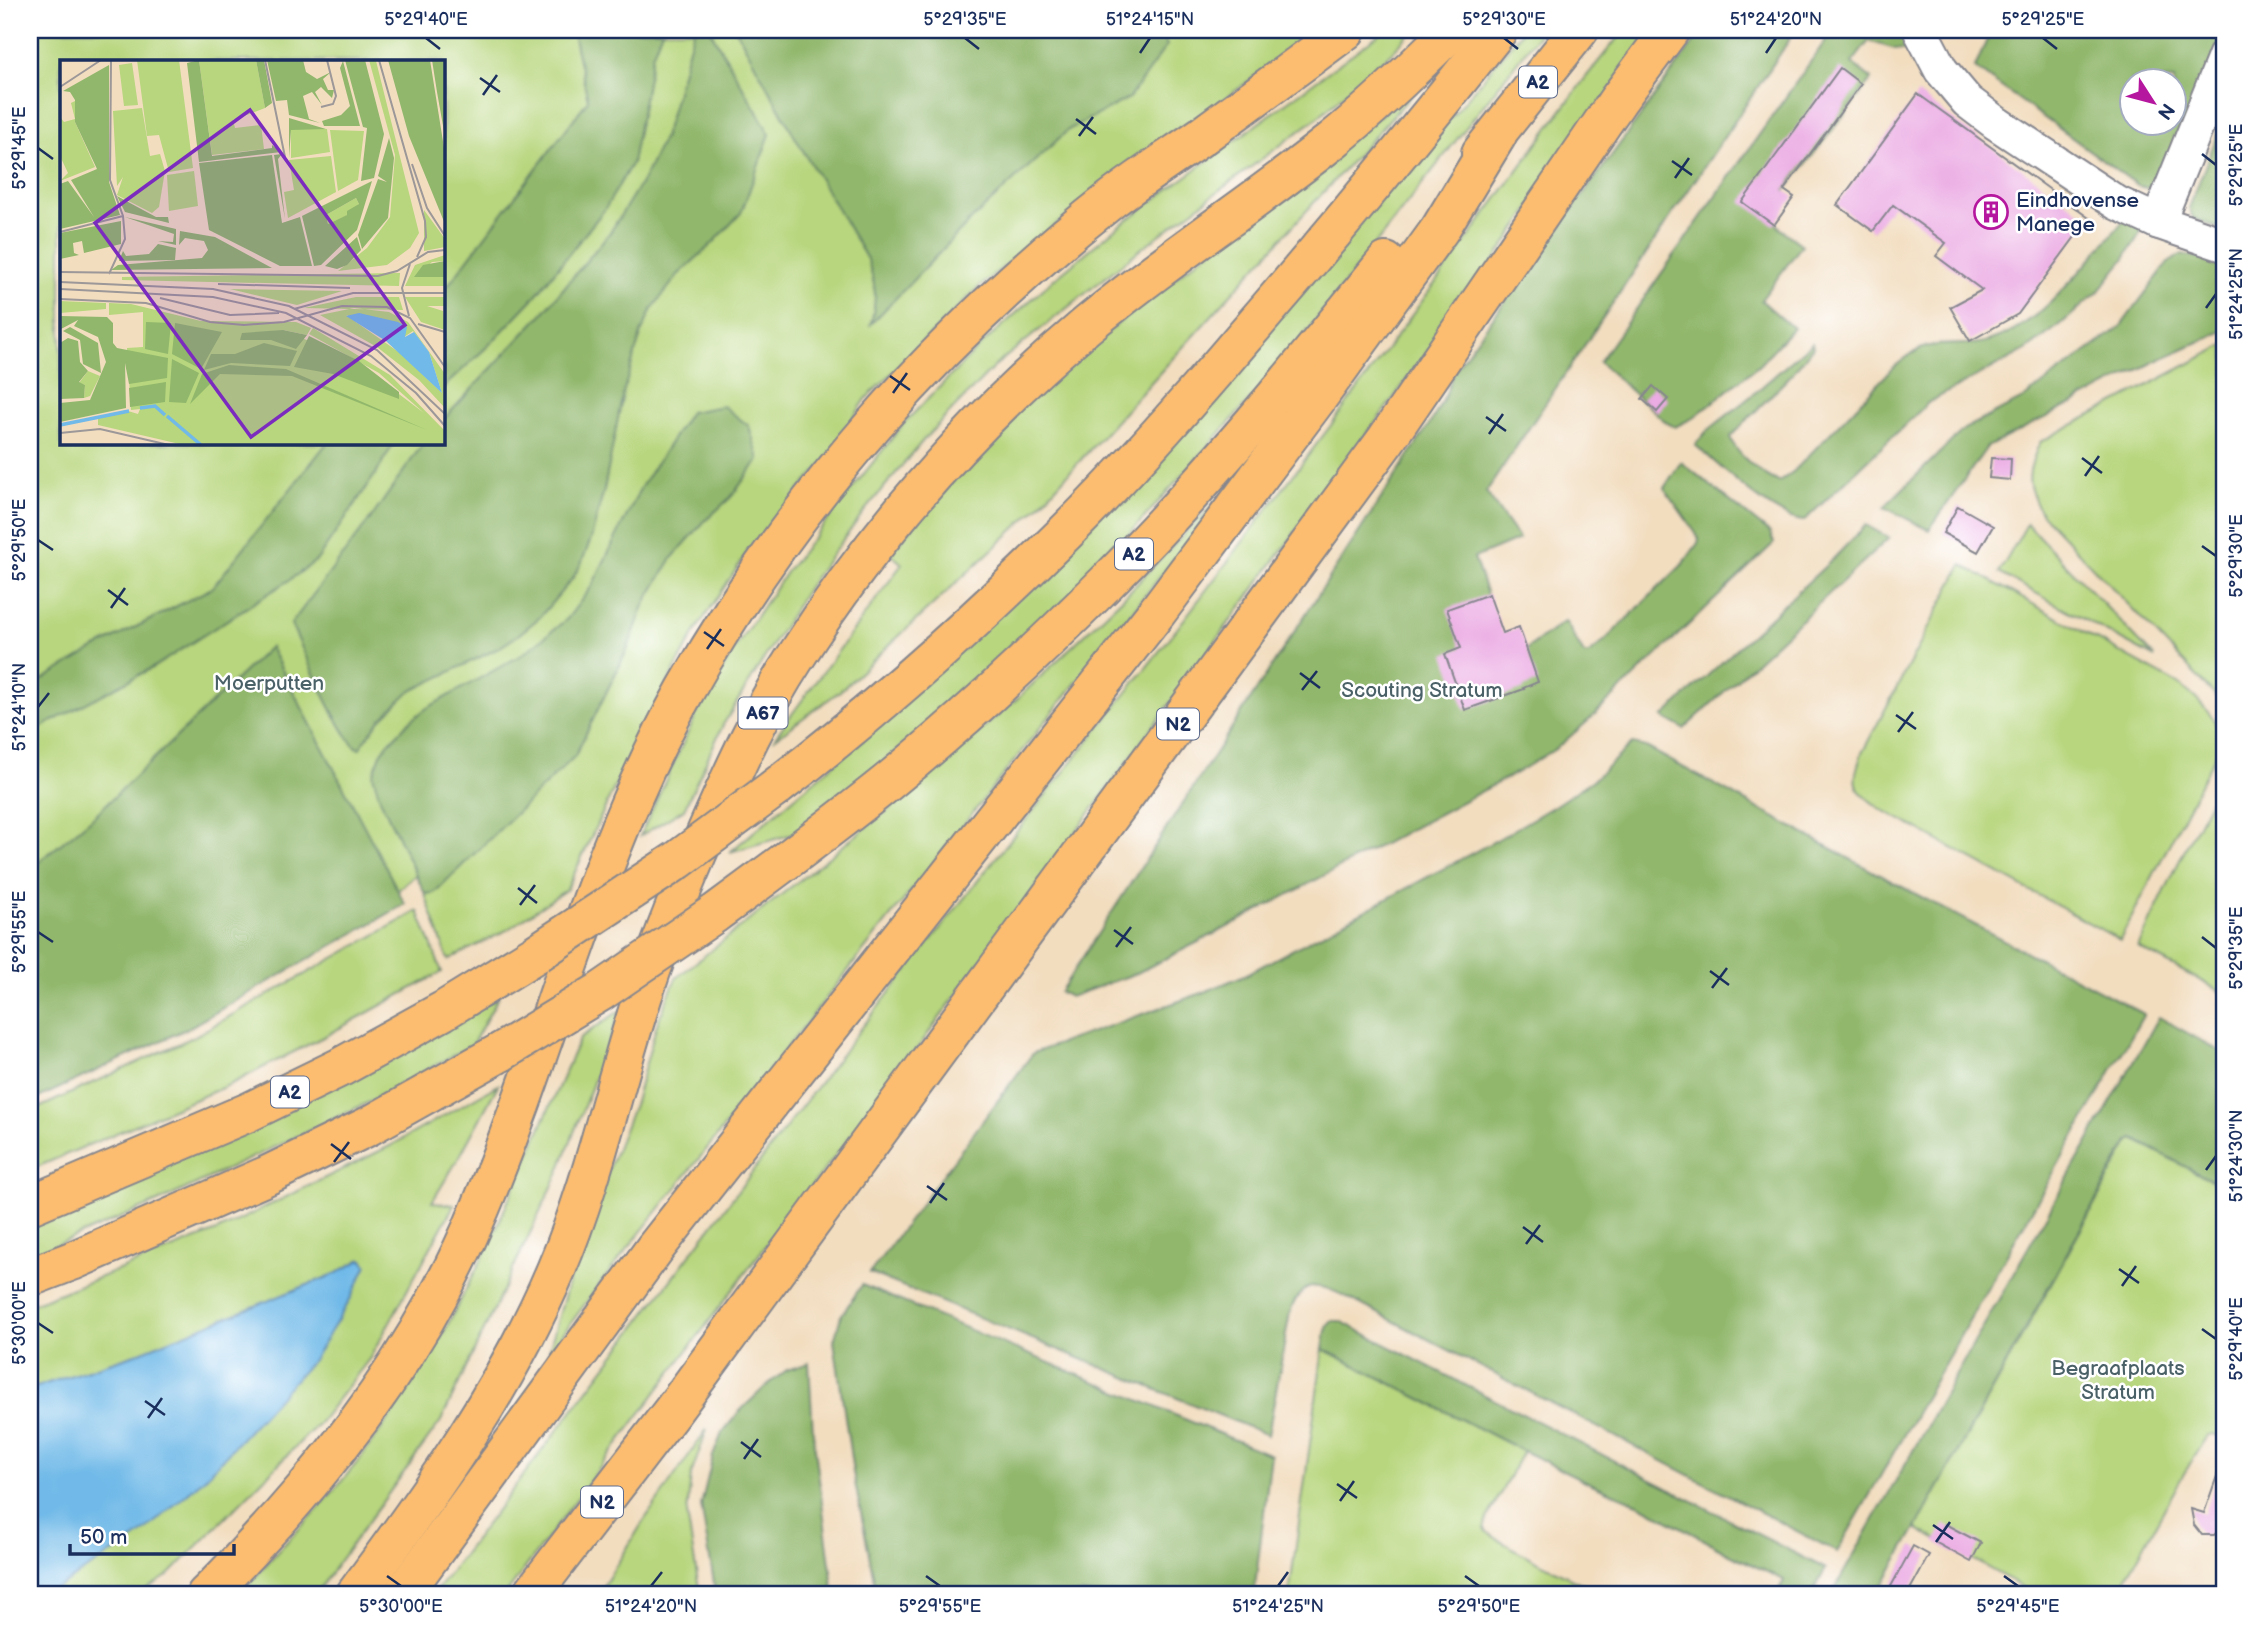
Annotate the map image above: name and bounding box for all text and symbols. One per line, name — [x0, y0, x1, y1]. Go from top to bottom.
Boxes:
text: 5°29'40"E — [384, 9, 468, 30]
text: 5°29'35"E — [923, 9, 1007, 30]
text: 51°24'15"N — [1106, 9, 1194, 30]
text: 5°29'30"E — [1462, 9, 1546, 30]
text: 51°24'20"N — [1730, 9, 1822, 30]
text: 5°29'25"E — [2002, 9, 2085, 30]
inset map — [60, 60, 444, 444]
road number: A2 — [1519, 66, 1557, 97]
north arrow — [2118, 66, 2188, 136]
text: N — [2152, 99, 2179, 124]
text: 5°29'45"E — [9, 106, 30, 190]
text: 5°29'25"E — [2226, 123, 2247, 206]
place label: Eindhovense Manege — [2016, 188, 2139, 237]
building icon: Eindhovense Manege — [1972, 193, 2010, 231]
text: 51°24'25"N — [2226, 248, 2247, 340]
text: 5°29'50"E — [9, 498, 30, 581]
text: 5°29'30"E — [2226, 514, 2247, 598]
road number: A2 — [1115, 538, 1153, 569]
text: 51°24'10"N — [9, 663, 30, 751]
park label: Moerputten — [214, 671, 324, 696]
park label: Scouting Stratum — [1341, 678, 1503, 703]
road number: A67 — [738, 698, 788, 728]
road number: N2 — [1157, 708, 1199, 740]
text: 5°29'55"E — [9, 891, 30, 973]
text: 5°29'35"E — [2226, 906, 2247, 990]
road number: A2 — [271, 1076, 309, 1108]
text: 51°24'30"N — [2226, 1110, 2247, 1202]
text: 5°30'00"E — [9, 1281, 30, 1365]
text: 5°29'40"E — [2226, 1297, 2247, 1381]
park label: Begraafplaats Stratum — [2051, 1356, 2185, 1405]
road number: N2 — [581, 1486, 623, 1518]
scale bar — [70, 1513, 234, 1557]
text: 50 m — [80, 1525, 127, 1550]
text: 5°30'00"E — [359, 1596, 443, 1617]
text: 51°24'20"N — [605, 1596, 697, 1617]
text: 5°29'55"E — [899, 1596, 981, 1617]
text: 51°24'25"N — [1232, 1596, 1324, 1617]
text: 5°29'50"E — [1438, 1596, 1521, 1617]
text: 5°29'45"E — [1976, 1596, 2060, 1617]

